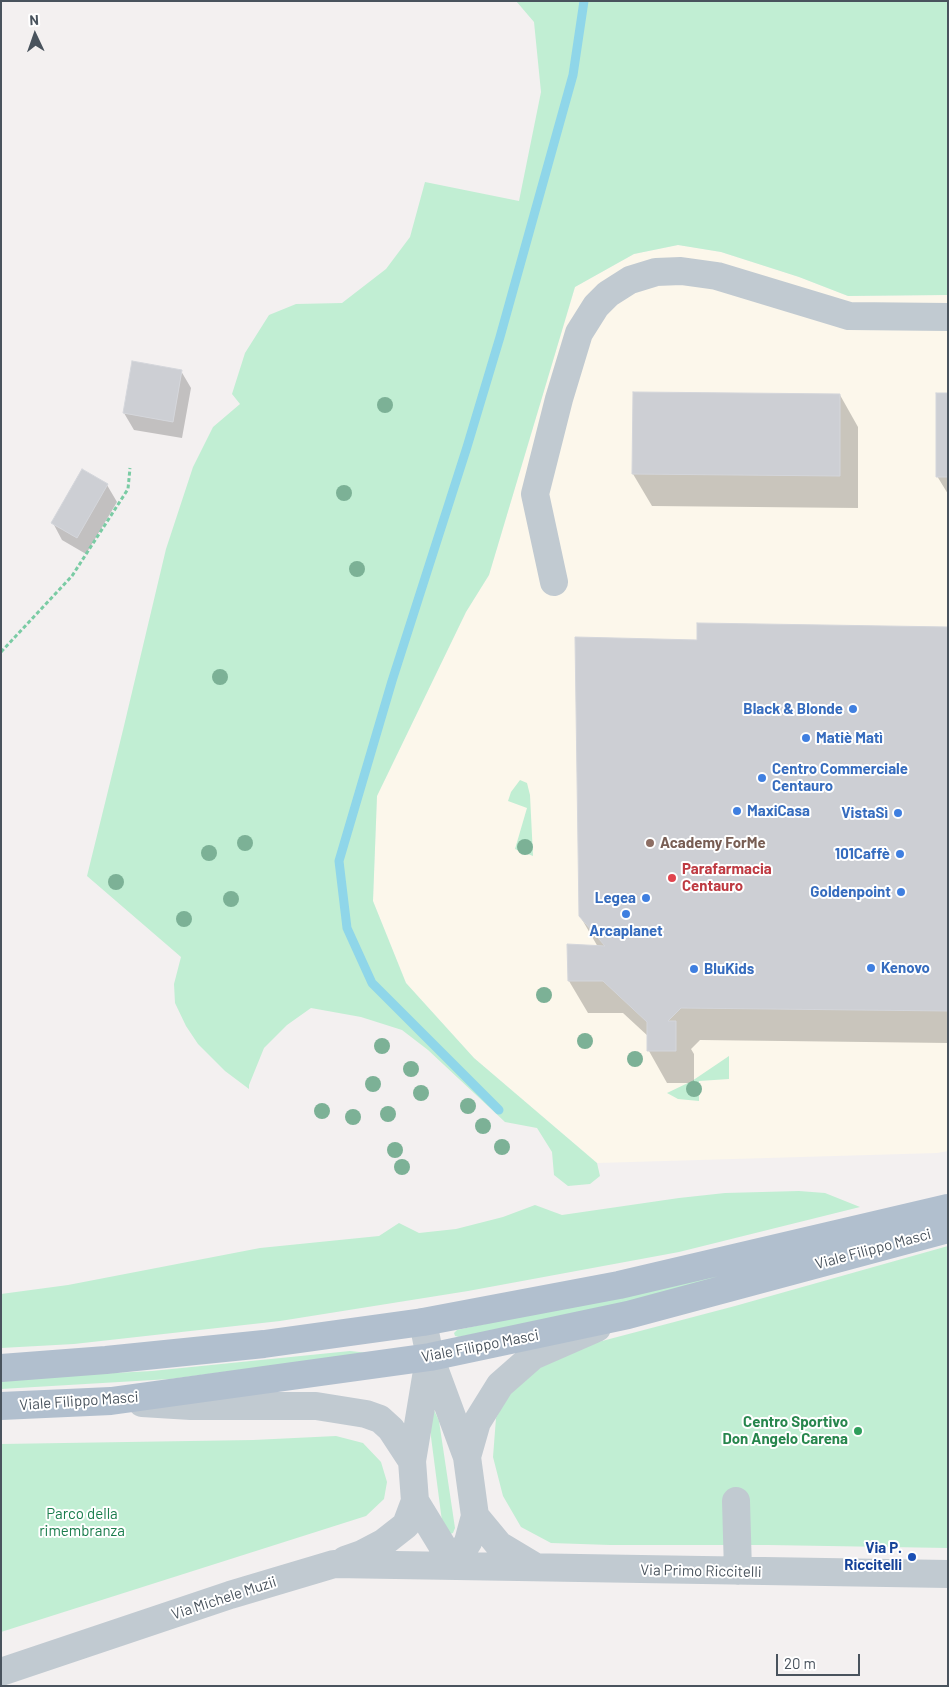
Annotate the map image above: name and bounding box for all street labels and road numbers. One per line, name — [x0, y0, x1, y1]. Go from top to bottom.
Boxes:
street label: Viale Filippo Masci — [813, 1225, 933, 1273]
street label: Viale Filippo Masci — [420, 1326, 540, 1366]
street label: Viale Filippo Masci — [19, 1388, 139, 1414]
street label: Via Primo Riccitelli — [640, 1561, 762, 1581]
street label: Via Michele Muzii — [169, 1573, 279, 1623]

